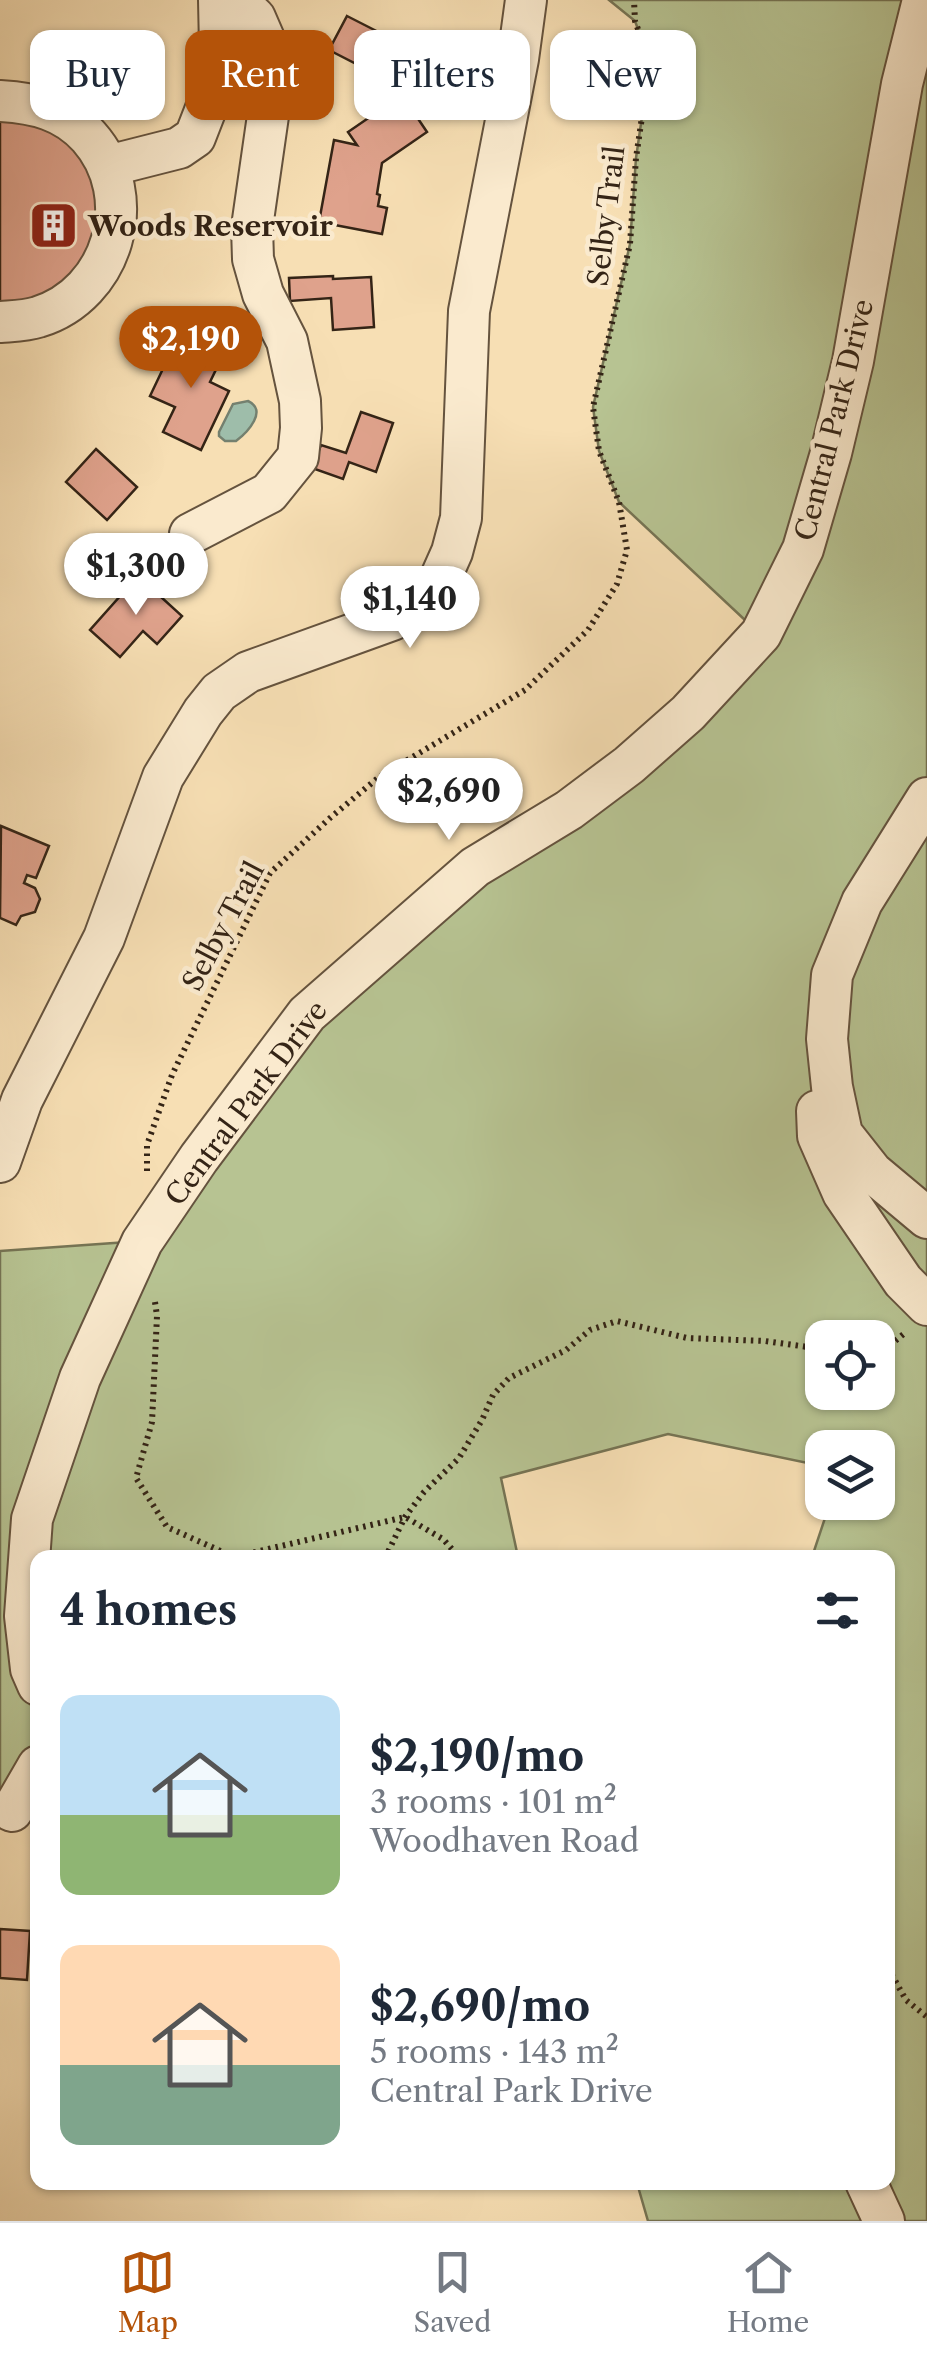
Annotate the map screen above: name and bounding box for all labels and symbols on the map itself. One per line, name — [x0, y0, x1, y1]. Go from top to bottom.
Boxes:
street label: Selby Trail — [581, 144, 631, 288]
building icon: Woods Reservoir — [27, 200, 79, 252]
place label: Woods Reservoir — [87, 209, 333, 243]
street label: Central Park Drive — [788, 296, 880, 544]
pin: $2,190 — [110, 306, 272, 391]
pin: $1,300 — [55, 533, 217, 618]
pin: $1,140 — [329, 566, 491, 651]
pin: $2,690 — [368, 758, 530, 843]
street label: Selby Trail — [175, 856, 271, 996]
street label: Central Park Drive — [158, 994, 334, 1212]

